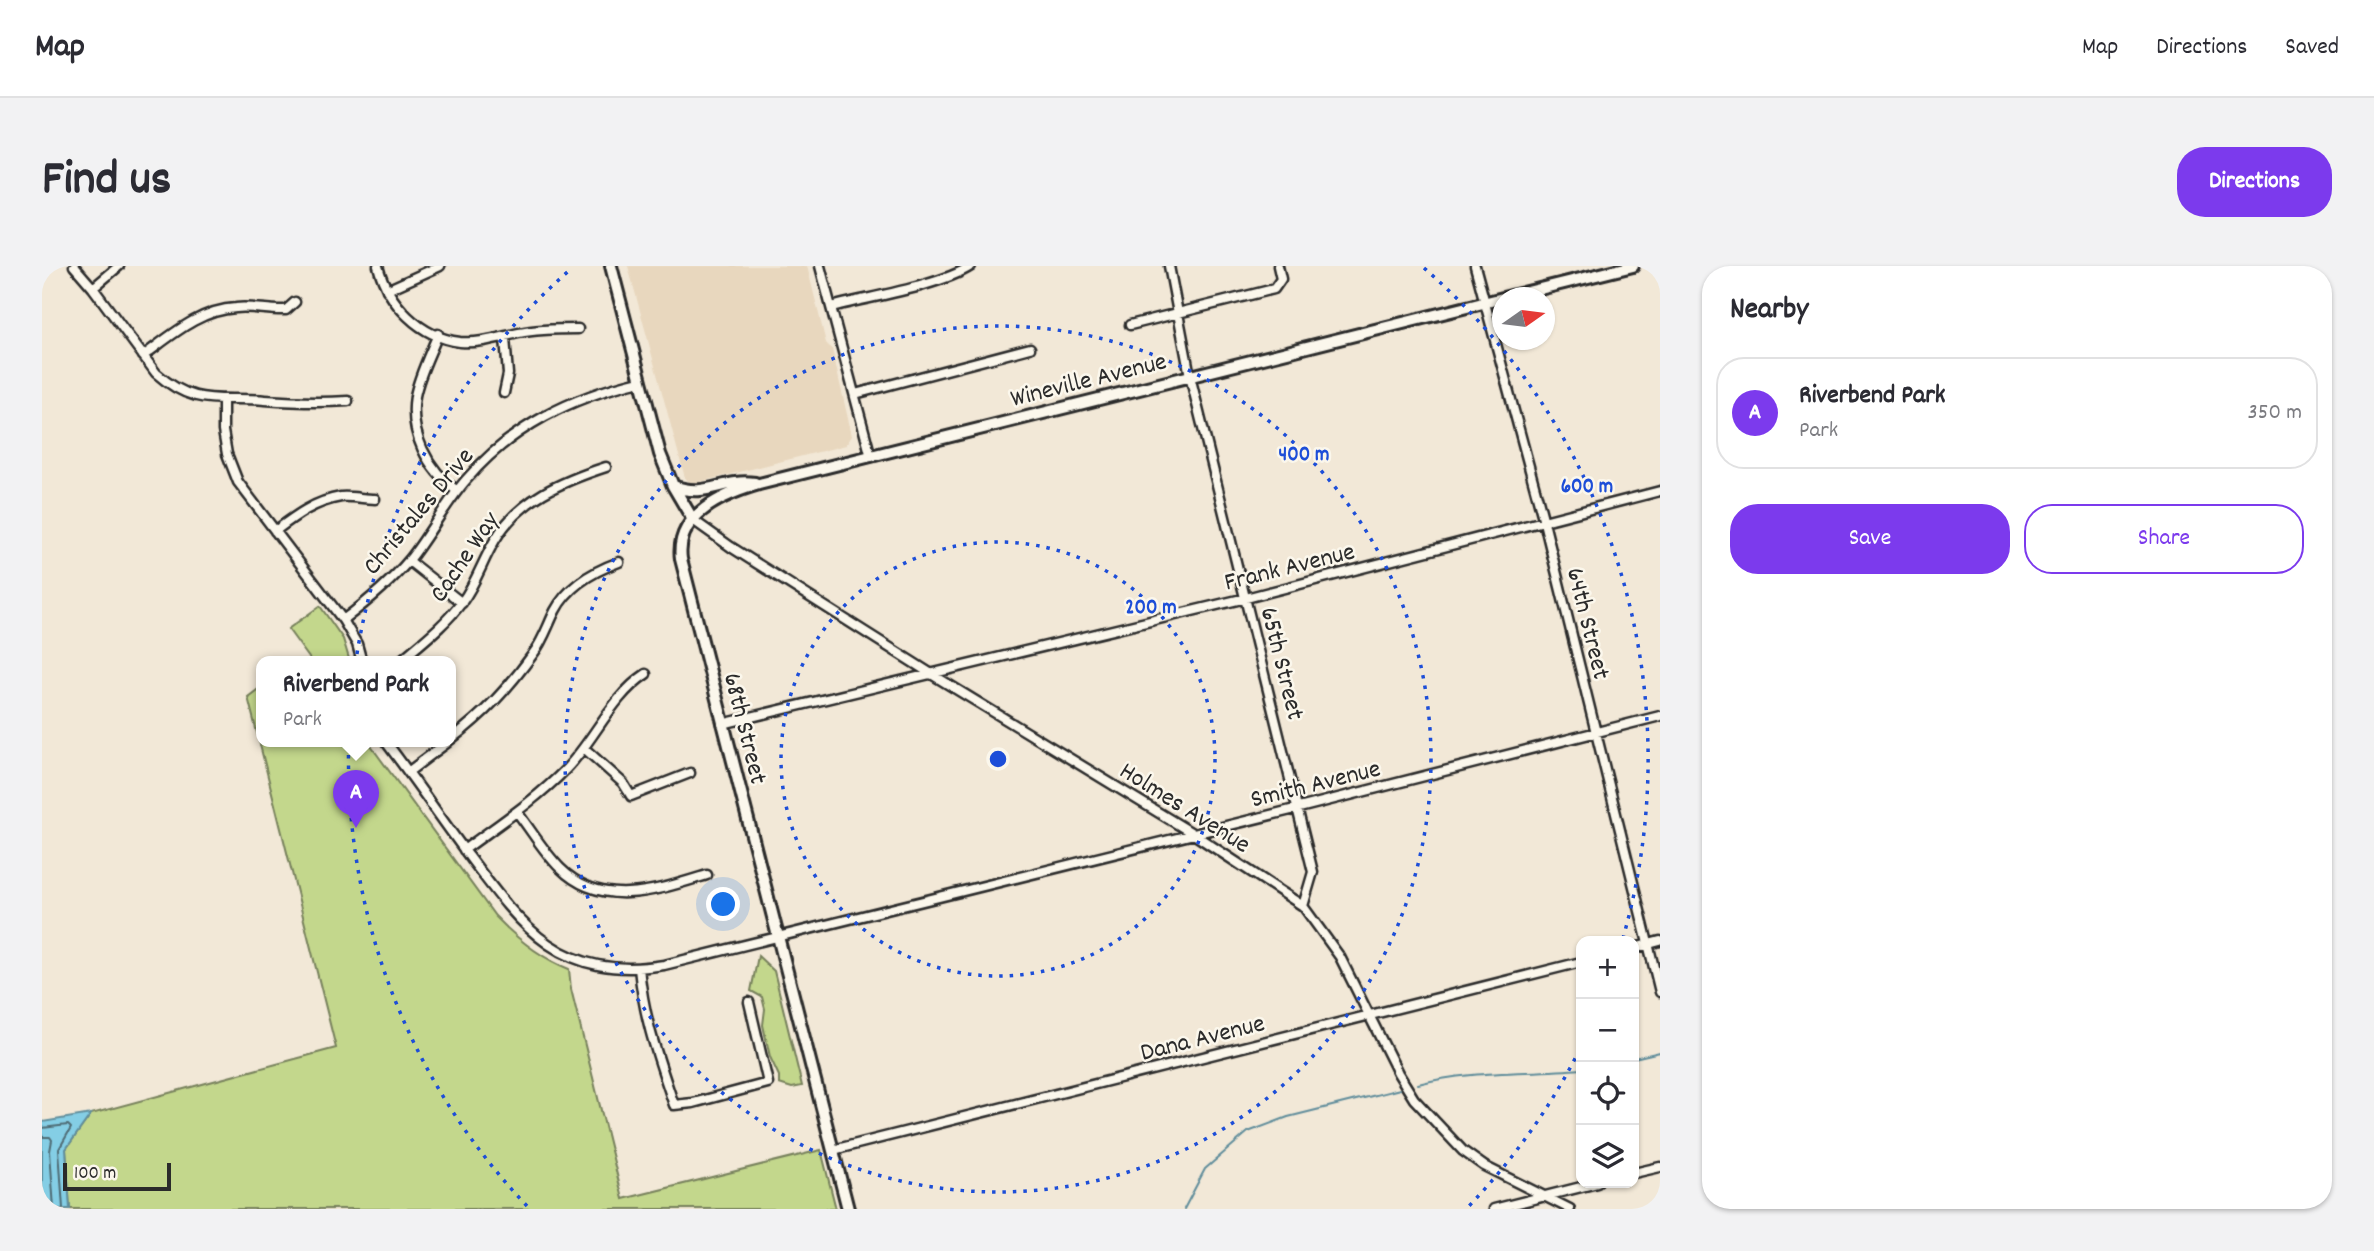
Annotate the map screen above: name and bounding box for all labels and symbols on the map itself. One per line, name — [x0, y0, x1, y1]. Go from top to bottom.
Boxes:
north arrow — [1492, 287, 1555, 350]
street label: Wineville Avenue — [1007, 344, 1171, 419]
street label: Christales Drive — [355, 440, 484, 584]
text: 400 m — [1279, 441, 1329, 471]
text: 600 m — [1561, 473, 1613, 503]
street label: Cache Way — [422, 505, 510, 611]
street label: Frank Avenue — [1221, 534, 1359, 602]
street label: 64th Street — [1555, 564, 1618, 684]
text: 200 m — [1125, 594, 1177, 624]
street label: 65th Street — [1249, 603, 1313, 725]
street label: 68th Street — [712, 669, 775, 789]
centre of rings — [986, 747, 1010, 771]
street label: Smith Avenue — [1247, 751, 1385, 819]
street label: Holmes Avenue — [1111, 754, 1257, 864]
pin: A — [333, 770, 379, 828]
your location — [706, 887, 740, 921]
street label: Dana Avenue — [1137, 1006, 1269, 1073]
scale bar — [63, 1160, 172, 1192]

